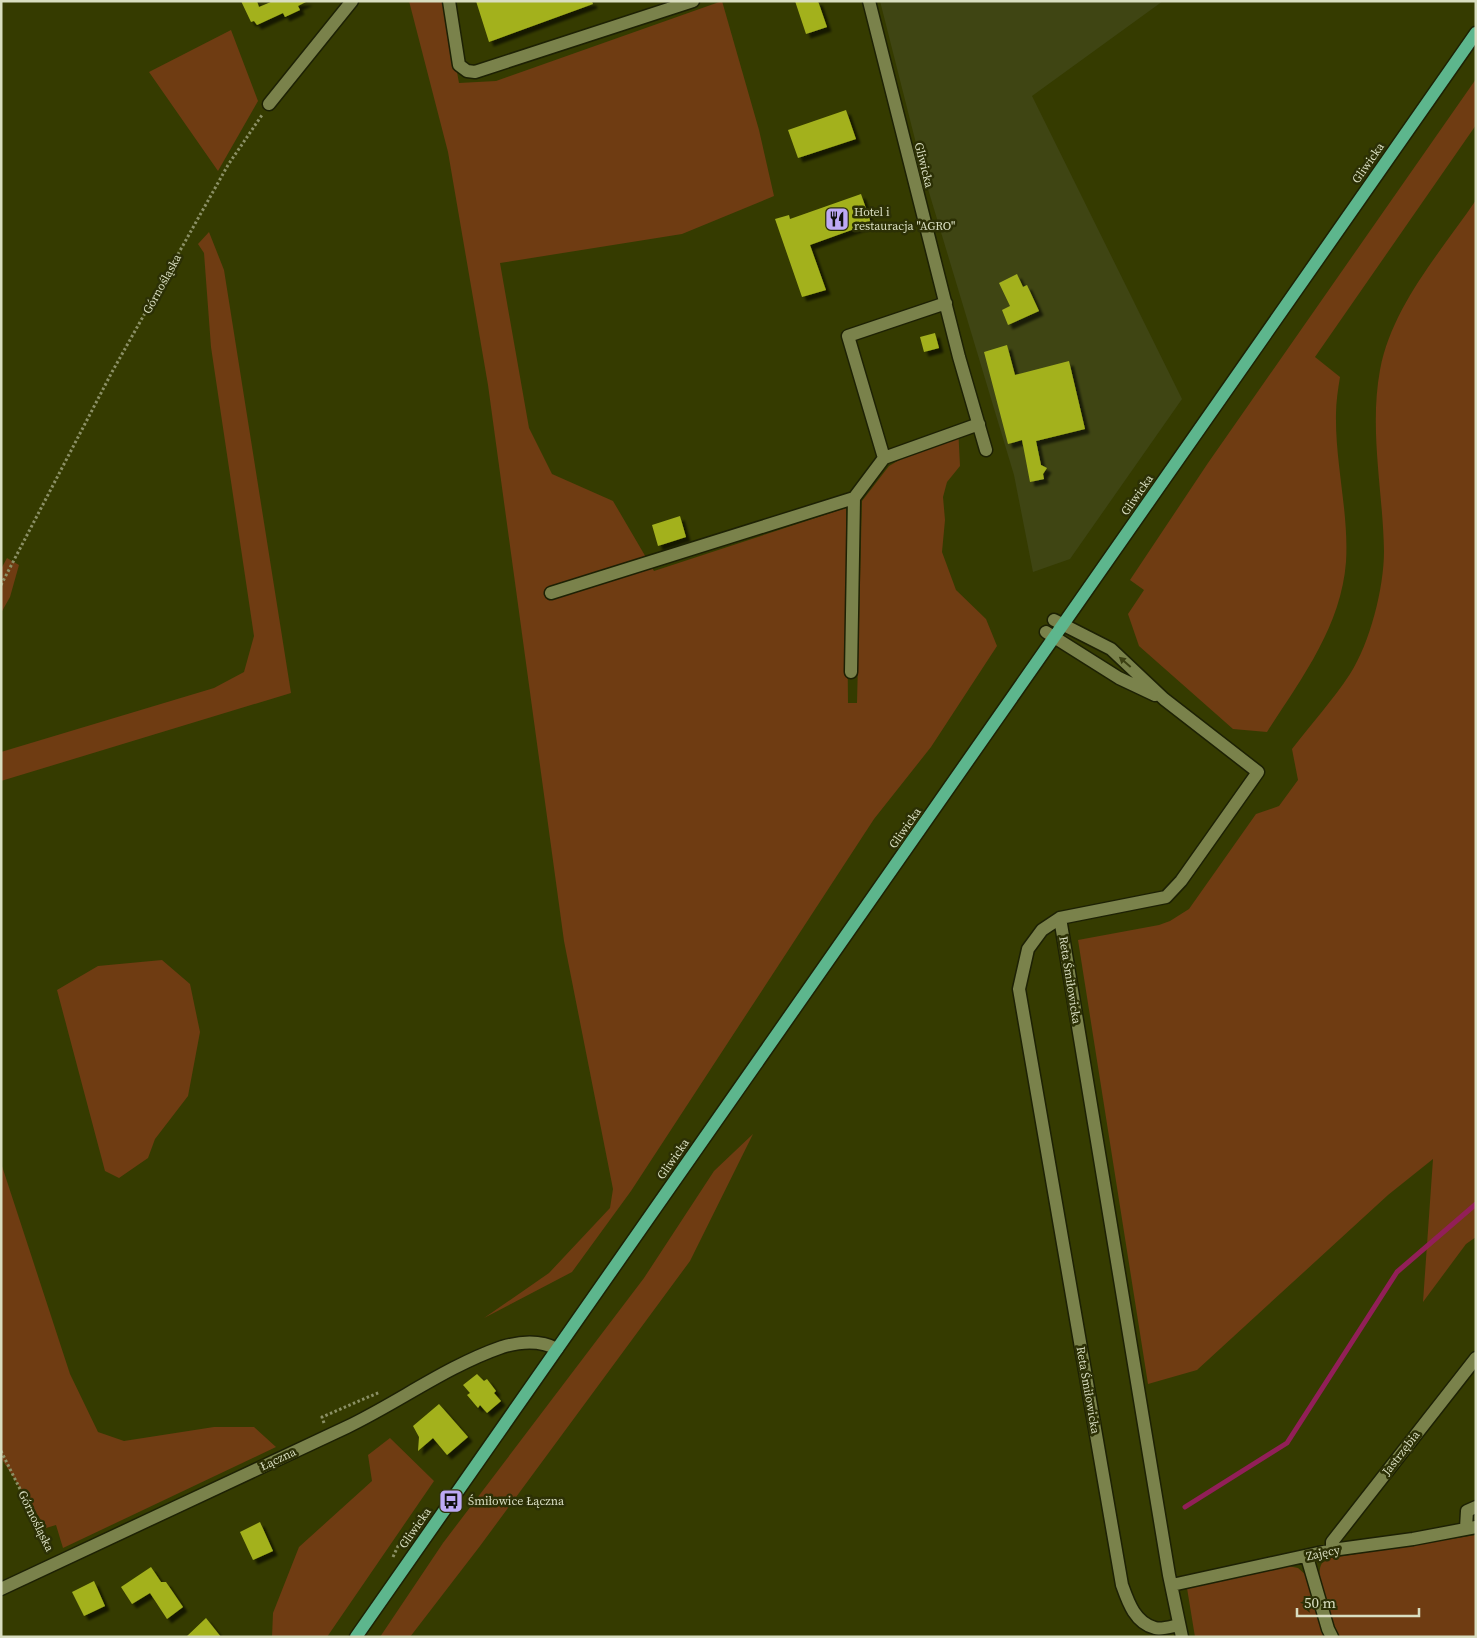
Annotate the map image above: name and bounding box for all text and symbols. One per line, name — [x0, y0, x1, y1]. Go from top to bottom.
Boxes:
street label: Gliwicka — [1348, 139, 1388, 187]
street label: Gliwicka — [911, 141, 938, 190]
place label: Hotel i restauracja "AGRO" — [854, 204, 955, 234]
restaurant icon: Hotel i restauracja "AGRO" — [824, 206, 850, 232]
street label: Górnośląska — [139, 250, 185, 317]
street label: Gliwicka — [1117, 471, 1157, 519]
one-way arrow — [1120, 656, 1132, 668]
street label: Gliwicka — [885, 804, 925, 852]
street label: Reta Śmiłowicka — [1055, 935, 1085, 1026]
street label: Gliwicka — [653, 1135, 693, 1183]
street label: Reta Śmiłowicka — [1072, 1345, 1104, 1436]
street label: Jastrzębia — [1378, 1427, 1424, 1479]
street label: Łączna — [257, 1443, 299, 1474]
street label: Górnośląska — [14, 1488, 58, 1555]
bus stop icon: Śmiłowice Łączna — [438, 1488, 464, 1514]
place label: Śmiłowice Łączna — [468, 1493, 565, 1509]
street label: Gliwicka — [395, 1504, 435, 1552]
street label: Zajęcy — [1305, 1541, 1342, 1564]
scale bar — [1297, 1586, 1420, 1618]
text: 50 m — [1304, 1592, 1336, 1613]

